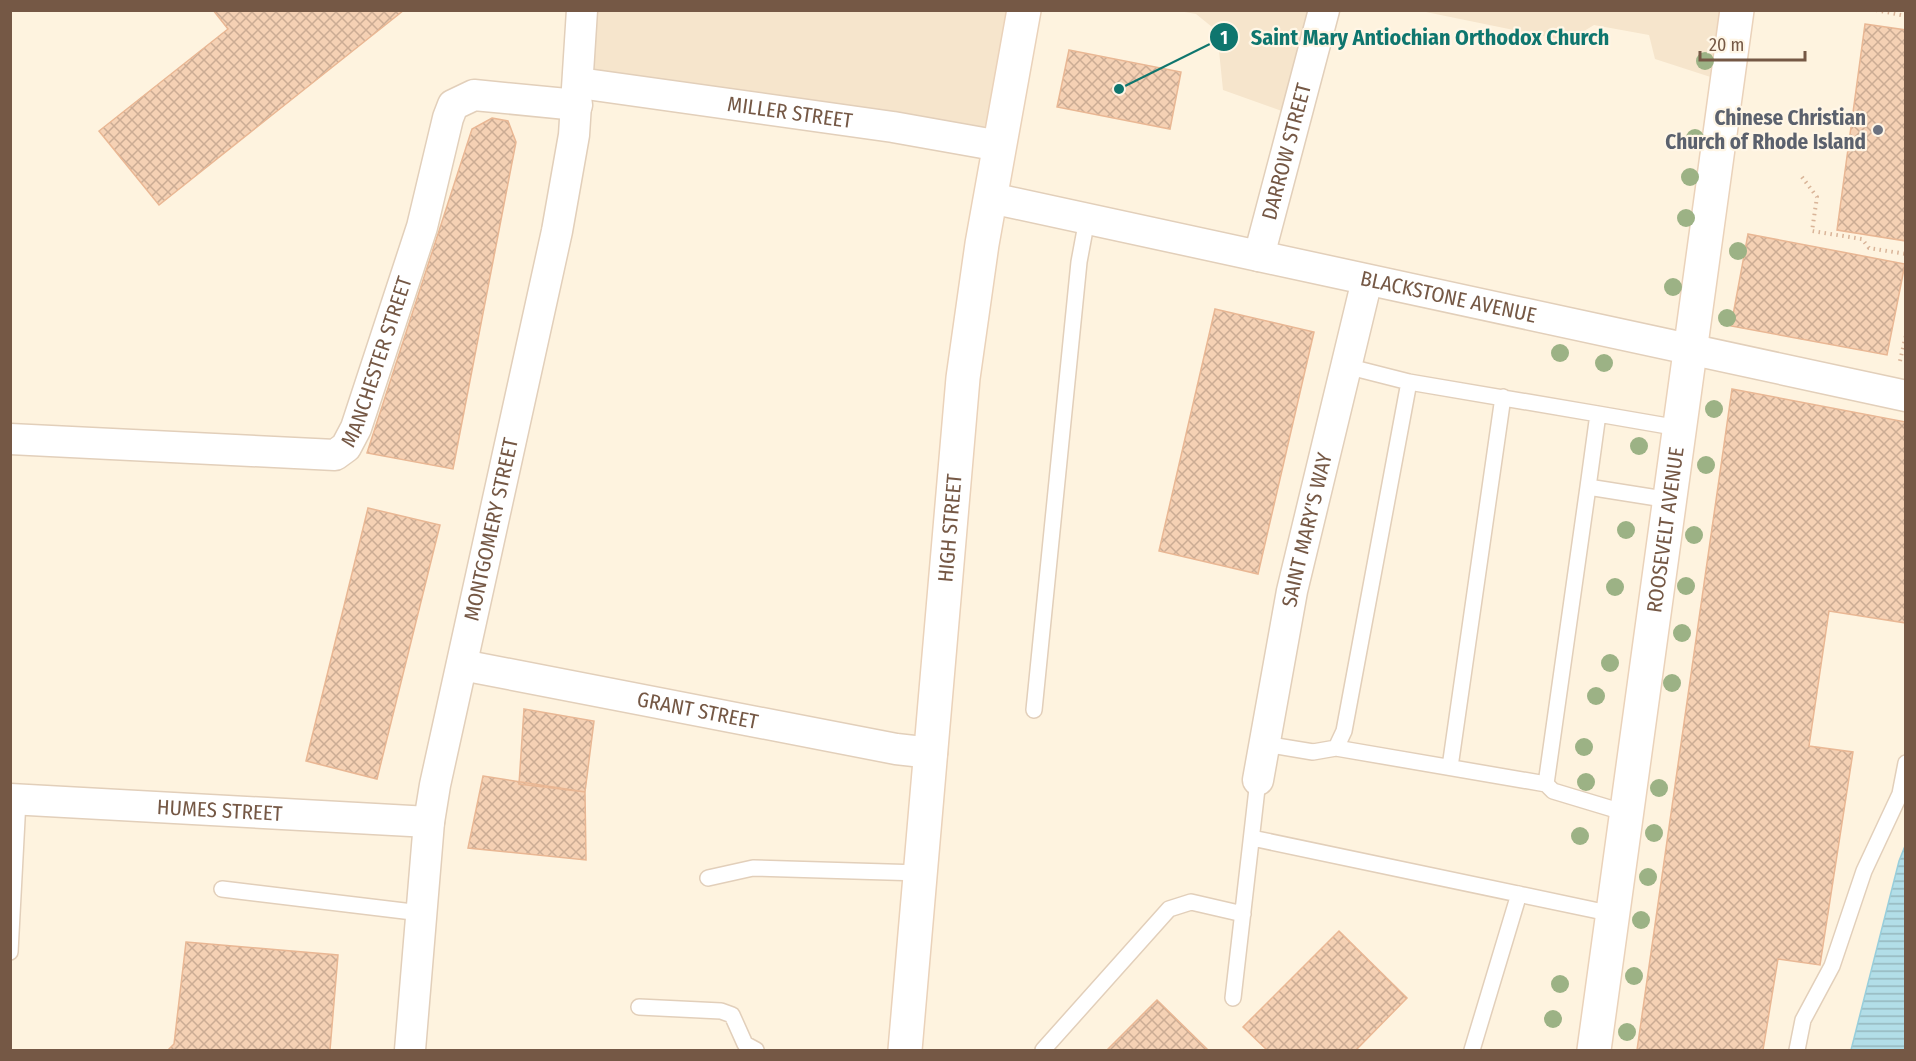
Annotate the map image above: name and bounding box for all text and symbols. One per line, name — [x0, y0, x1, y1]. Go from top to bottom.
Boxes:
callout: Saint Mary Antiochian Orthodox Church — [1209, 17, 1622, 57]
text: Saint Mary Antiochian Orthodox Church — [1251, 24, 1609, 51]
scale bar — [1700, 24, 1805, 62]
text: 1 — [1220, 27, 1228, 49]
text: 20 m — [1709, 34, 1744, 56]
street label: DARROW STREET — [1256, 80, 1317, 223]
street label: MILLER STREET — [726, 91, 854, 134]
place label: Chinese Christian Church of Rhode Island — [1665, 105, 1866, 155]
marker: Chinese Christian Church of Rhode Island — [1871, 123, 1885, 137]
street label: BLACKSTONE AVENUE — [1358, 265, 1539, 329]
street label: MANCHESTER STREET — [335, 273, 418, 451]
street label: MONTGOMERY STREET — [459, 435, 524, 623]
street label: ROOSEVELT AVENUE — [1641, 445, 1690, 614]
street label: SAINT MARY'S WAY — [1276, 450, 1338, 609]
street label: HIGH STREET — [932, 472, 968, 583]
street label: GRANT STREET — [635, 686, 761, 735]
street label: HUMES STREET — [156, 794, 283, 827]

